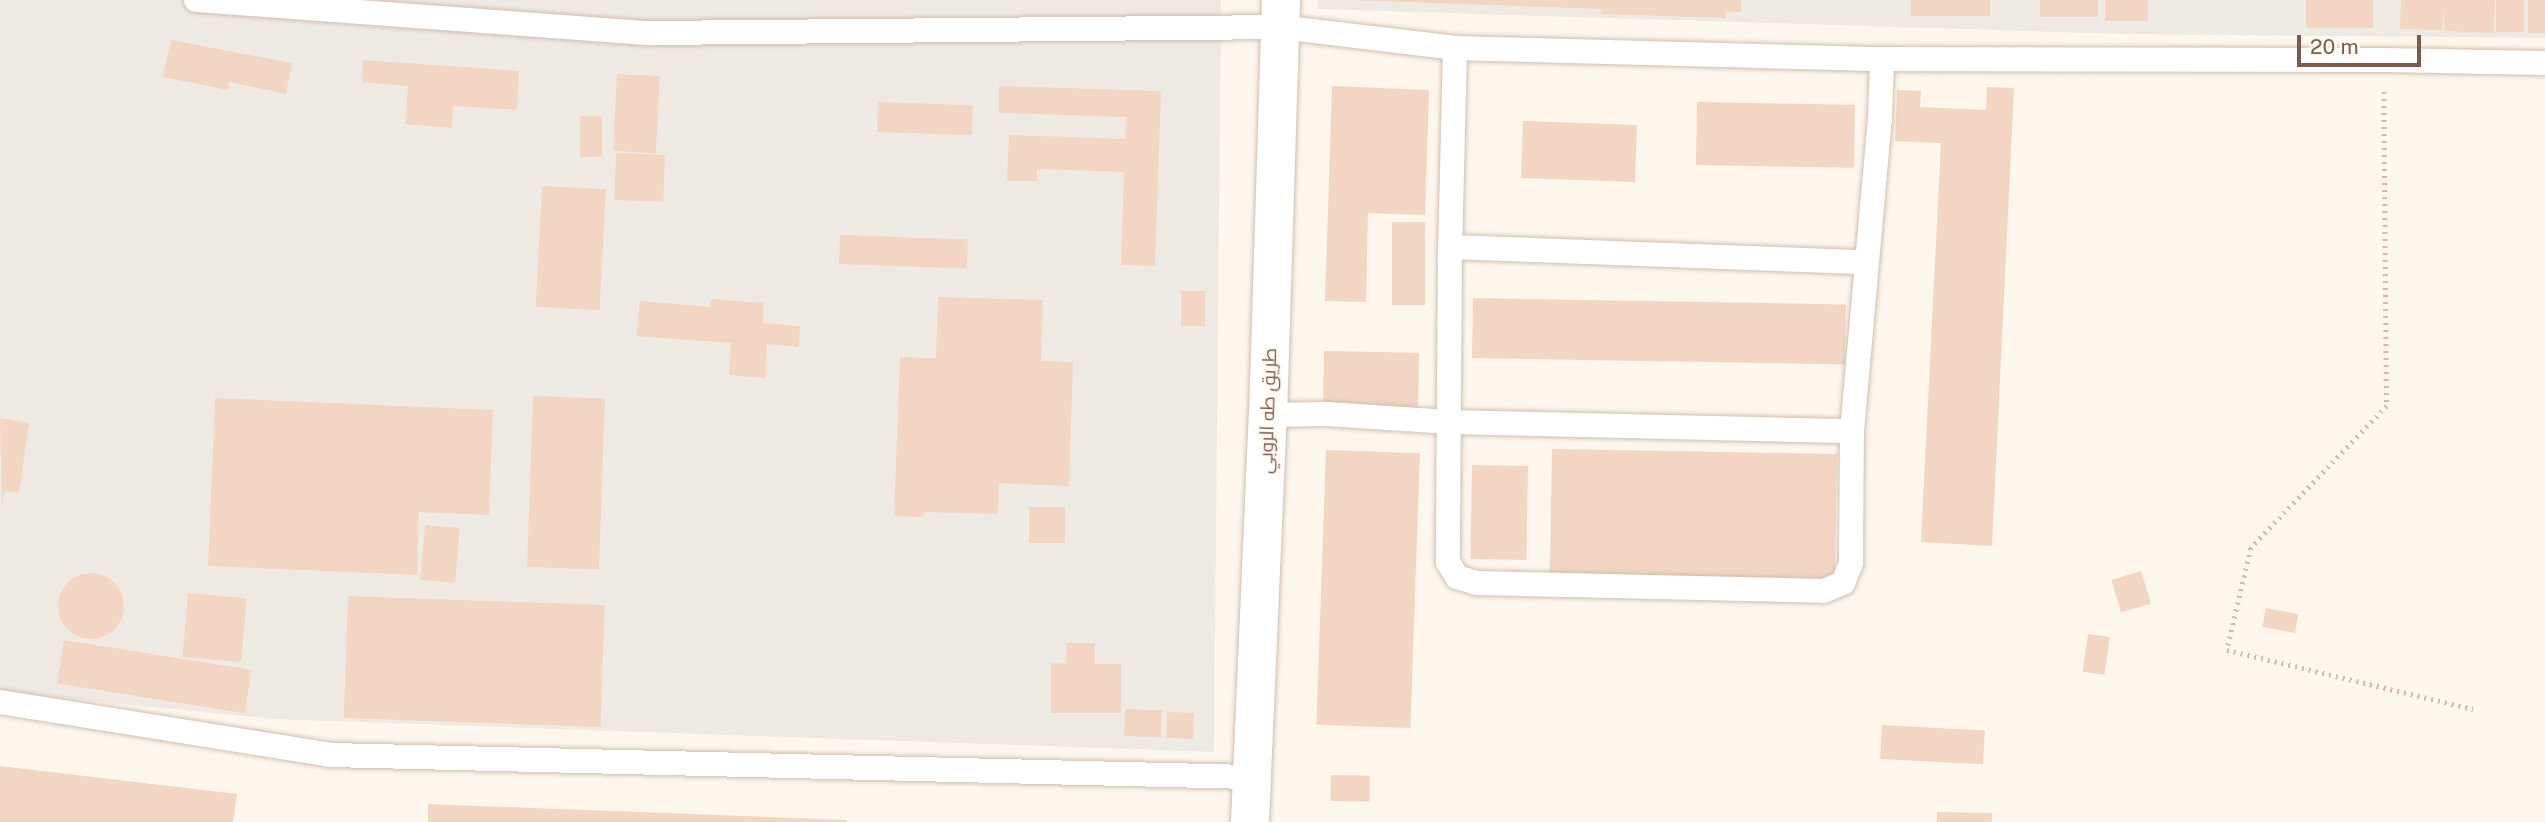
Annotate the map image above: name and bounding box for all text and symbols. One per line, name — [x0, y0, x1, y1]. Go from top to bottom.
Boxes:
scale bar — [2300, 21, 2424, 65]
text: 20 m — [2310, 34, 2359, 59]
street label: طريق طه الروبي — [1254, 348, 1282, 474]

